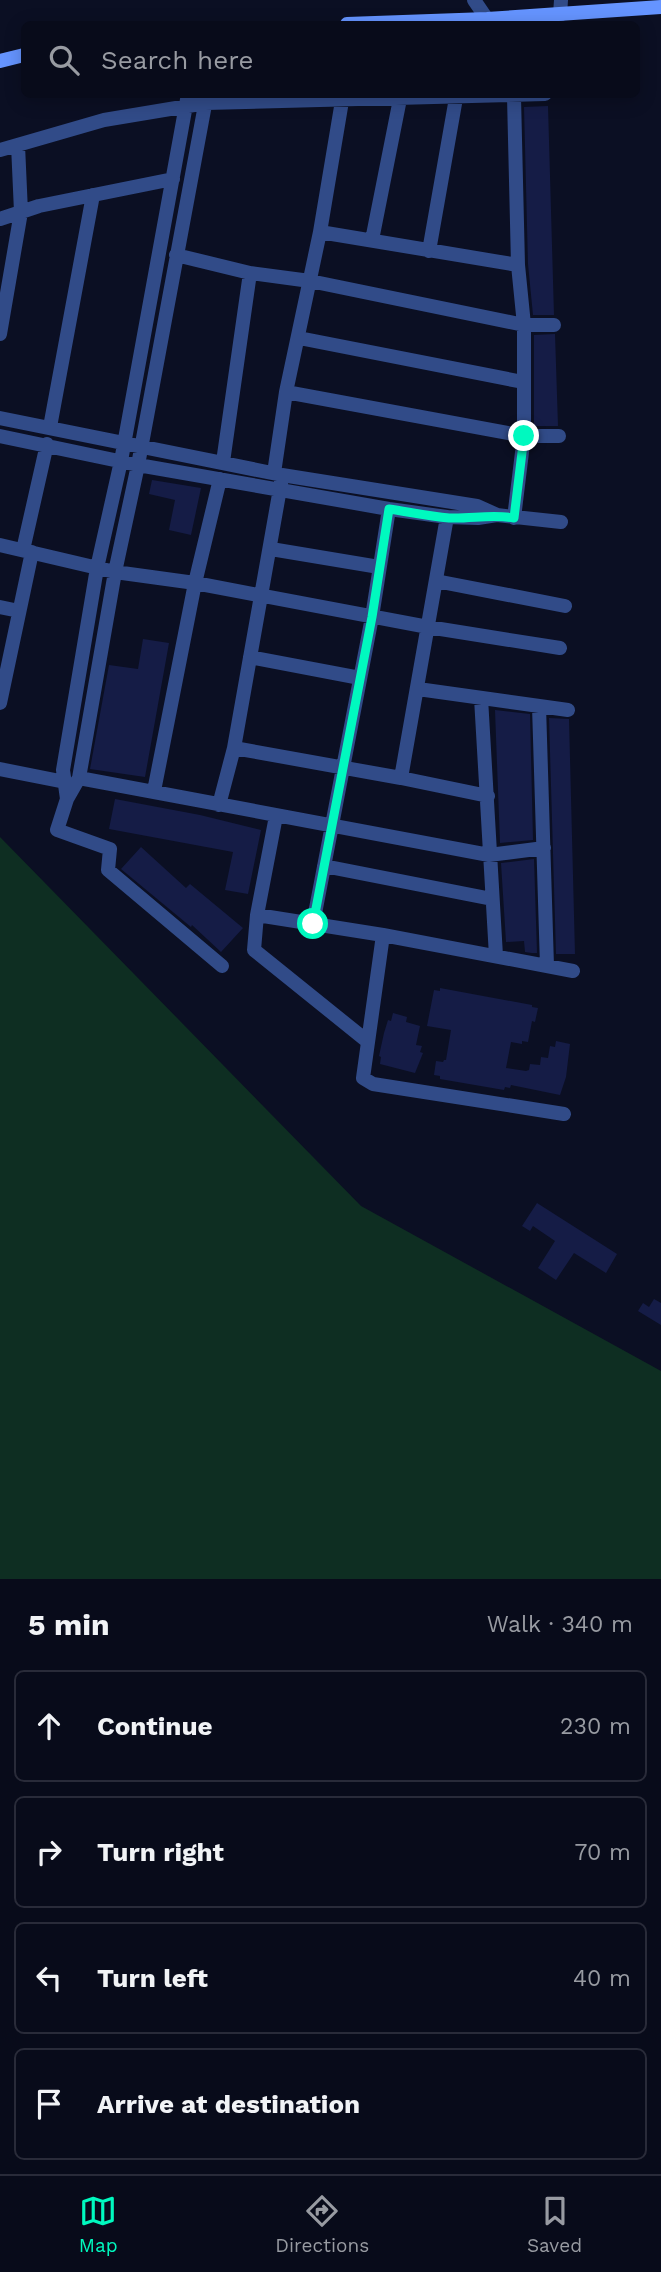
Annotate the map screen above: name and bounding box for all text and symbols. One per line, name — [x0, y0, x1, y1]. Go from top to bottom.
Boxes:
search box — [21, 21, 640, 98]
icon: search — [45, 41, 83, 79]
text: Search here — [101, 45, 253, 75]
route end — [508, 420, 539, 451]
route start — [297, 908, 328, 939]
text: 5 min — [28, 1607, 110, 1642]
text: Walk · 340 m — [487, 1611, 633, 1638]
icon: ahead — [30, 1707, 68, 1745]
text: Continue — [97, 1711, 213, 1741]
text: 230 m — [560, 1713, 631, 1740]
icon: right — [30, 1833, 68, 1871]
text: Turn right — [97, 1837, 224, 1867]
text: 70 m — [574, 1839, 631, 1866]
icon: left — [30, 1959, 68, 1997]
text: Turn left — [97, 1963, 208, 1993]
text: 40 m — [573, 1965, 631, 1992]
icon: arrive — [30, 2085, 68, 2123]
text: Arrive at destination — [97, 2089, 360, 2119]
tab: Map — [79, 2192, 118, 2257]
tab: Directions — [275, 2192, 369, 2257]
tab: Saved — [527, 2192, 582, 2257]

